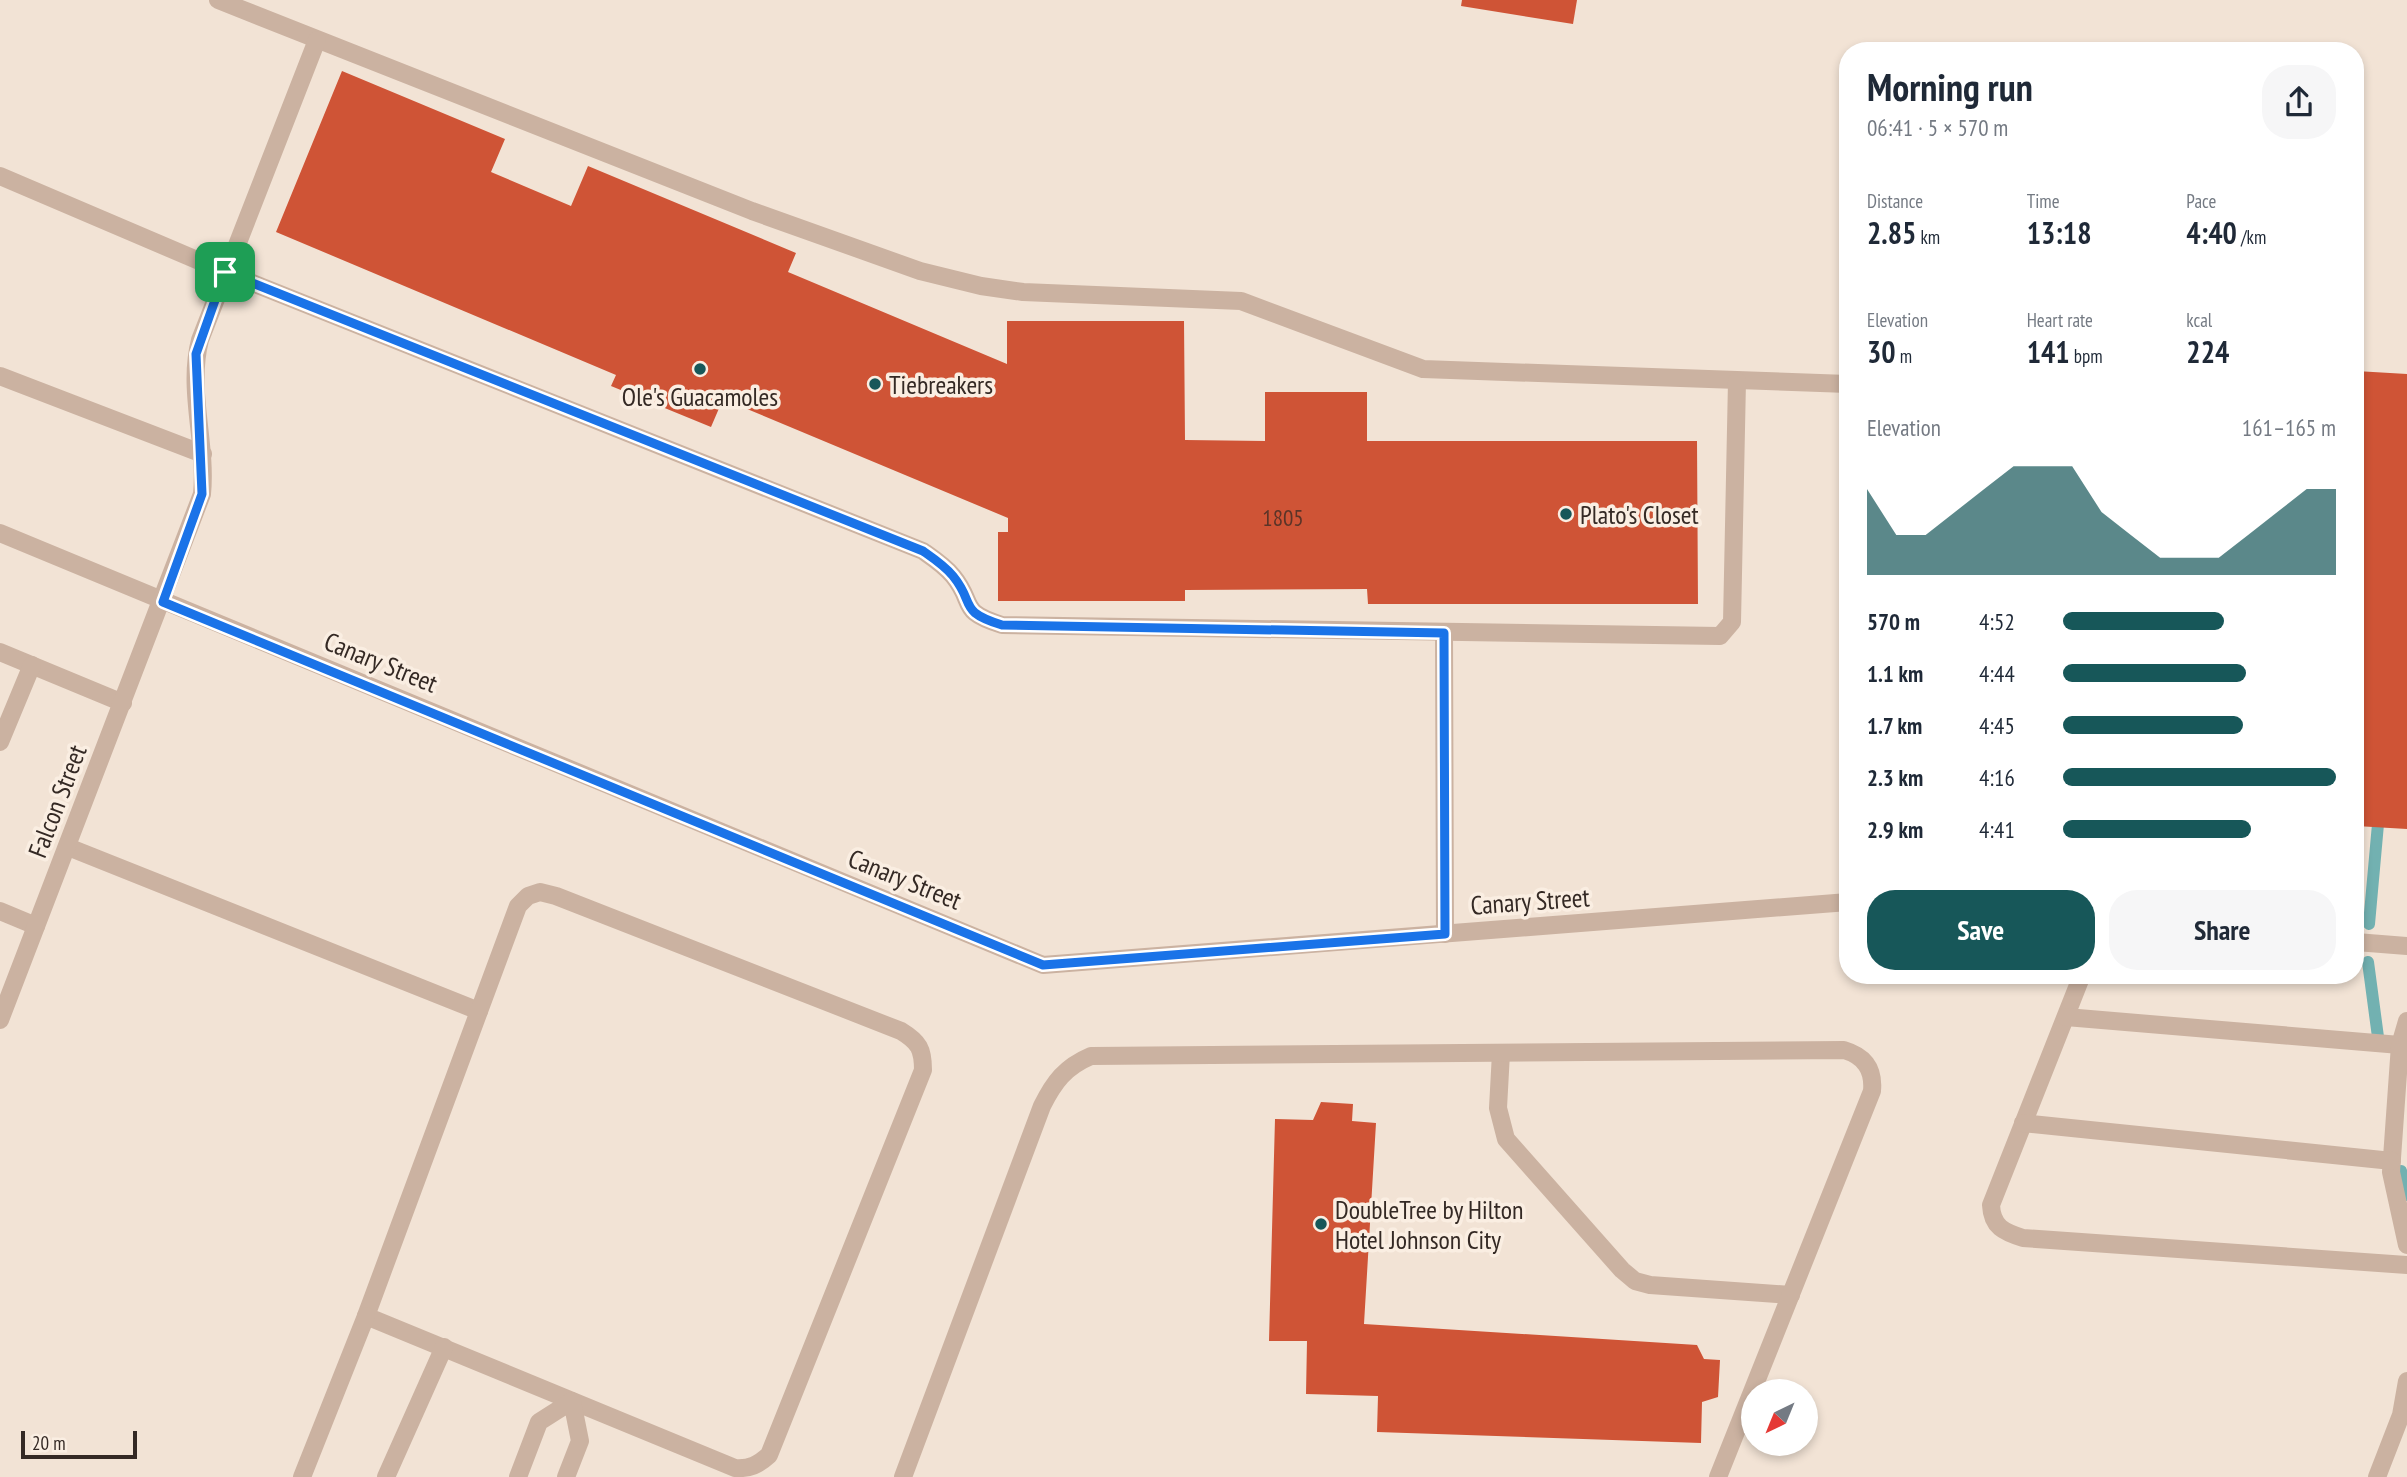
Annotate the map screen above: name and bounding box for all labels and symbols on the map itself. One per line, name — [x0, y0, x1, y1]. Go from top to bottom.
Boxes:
pin — [195, 242, 255, 302]
marker: Ole's Guacamoles — [692, 361, 708, 377]
place label: Tiebreakers — [889, 368, 993, 401]
marker: Tiebreakers — [867, 376, 883, 392]
place label: Ole's Guacamoles — [622, 380, 778, 413]
place label: Plato's Closet — [1580, 498, 1699, 531]
house number: 1805 — [1262, 503, 1304, 532]
marker: Plato's Closet — [1558, 506, 1574, 522]
street label: Canary Street — [320, 624, 442, 700]
street label: Falcon Street — [20, 740, 94, 862]
street label: Canary Street — [844, 841, 966, 917]
street label: Canary Street — [1469, 880, 1591, 922]
place label: DoubleTree by Hilton Hotel Johnson City — [1335, 1193, 1523, 1256]
marker: DoubleTree by Hilton Hotel Johnson City — [1313, 1216, 1329, 1232]
north arrow — [1741, 1379, 1818, 1456]
scale bar — [21, 1428, 136, 1460]

